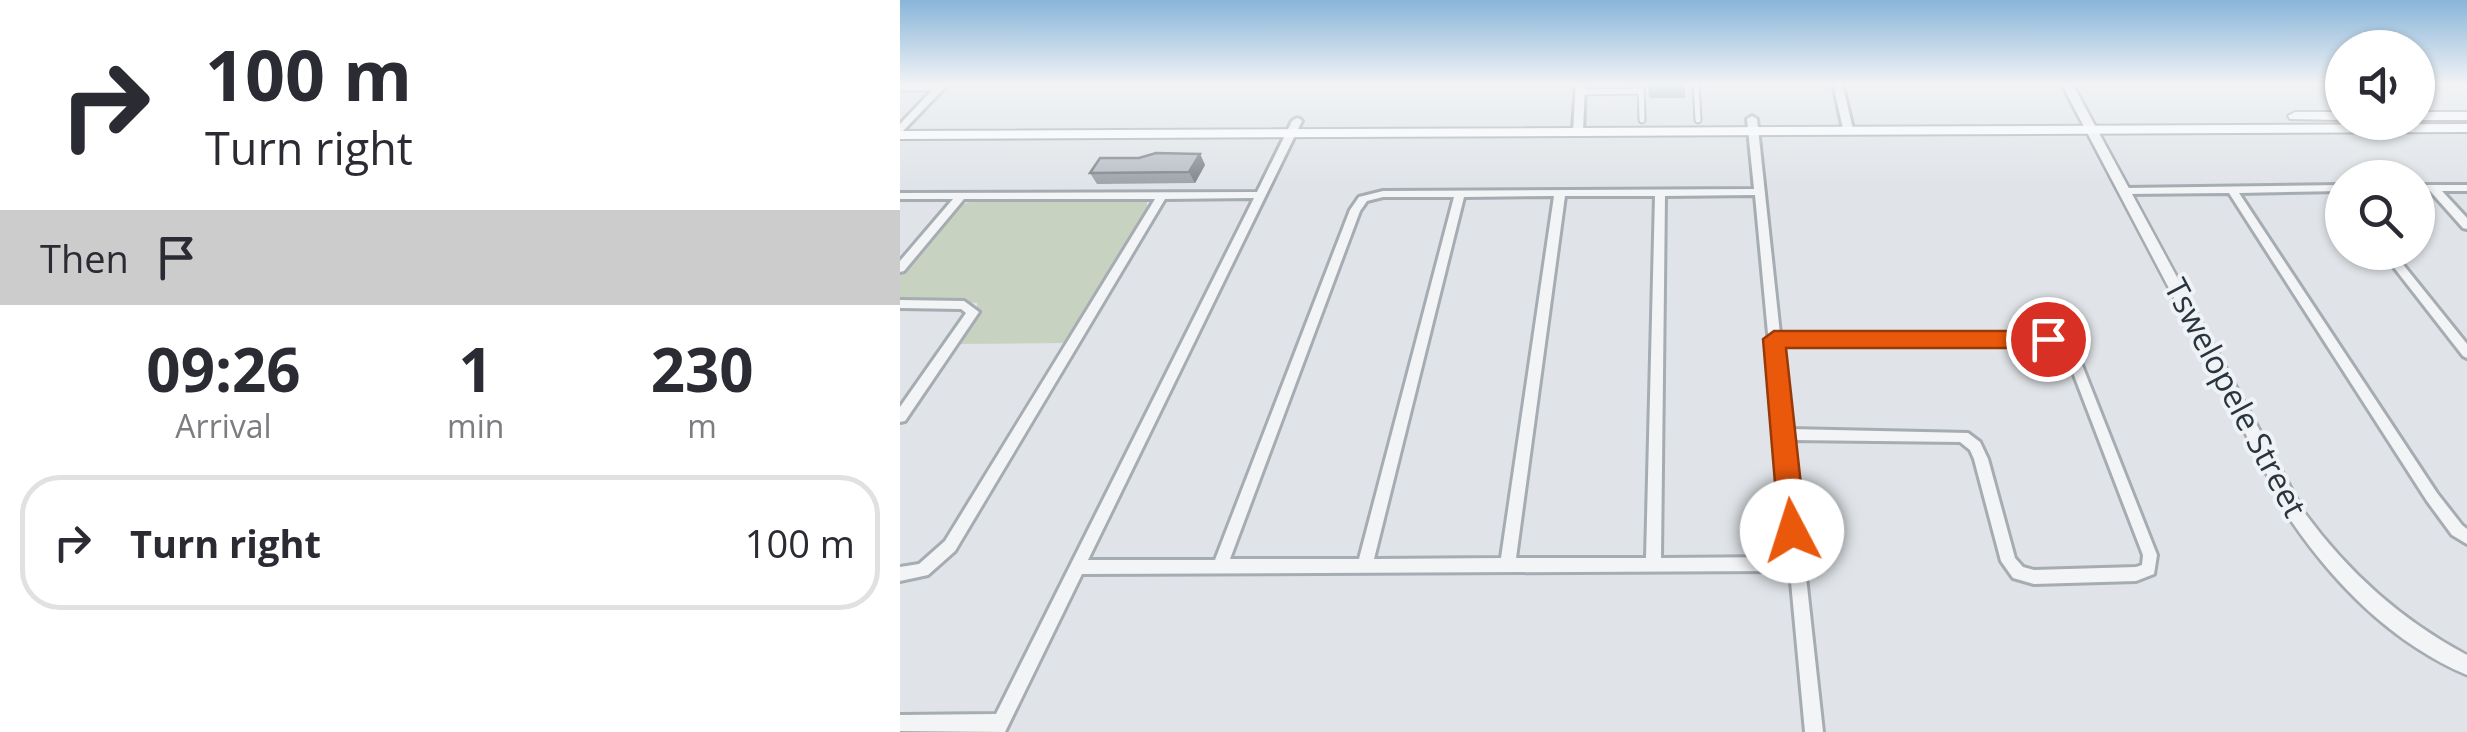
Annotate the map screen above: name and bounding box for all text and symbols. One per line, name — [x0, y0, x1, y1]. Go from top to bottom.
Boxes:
text: 100 m — [205, 26, 412, 122]
map controls — [2325, 30, 2435, 270]
button: sound — [2325, 30, 2435, 140]
icon: right — [40, 40, 170, 170]
text: Turn right — [205, 117, 413, 178]
button: search — [2325, 160, 2435, 270]
icon: arrive — [149, 230, 204, 285]
text: Then — [40, 232, 129, 284]
street label: Tswelopele Street — [2155, 271, 2317, 524]
pin — [2006, 297, 2091, 382]
icon: arrive — [2021, 312, 2076, 367]
text: 09:26 — [146, 328, 301, 410]
text: 1 — [459, 328, 493, 410]
text: 230 — [651, 328, 754, 410]
text: Arrival — [175, 404, 272, 447]
text: min — [447, 404, 504, 447]
text: m — [687, 404, 717, 447]
position arrow — [1740, 479, 1844, 583]
icon: right — [45, 515, 100, 570]
text: Turn right — [130, 517, 321, 569]
text: 100 m — [745, 517, 855, 569]

